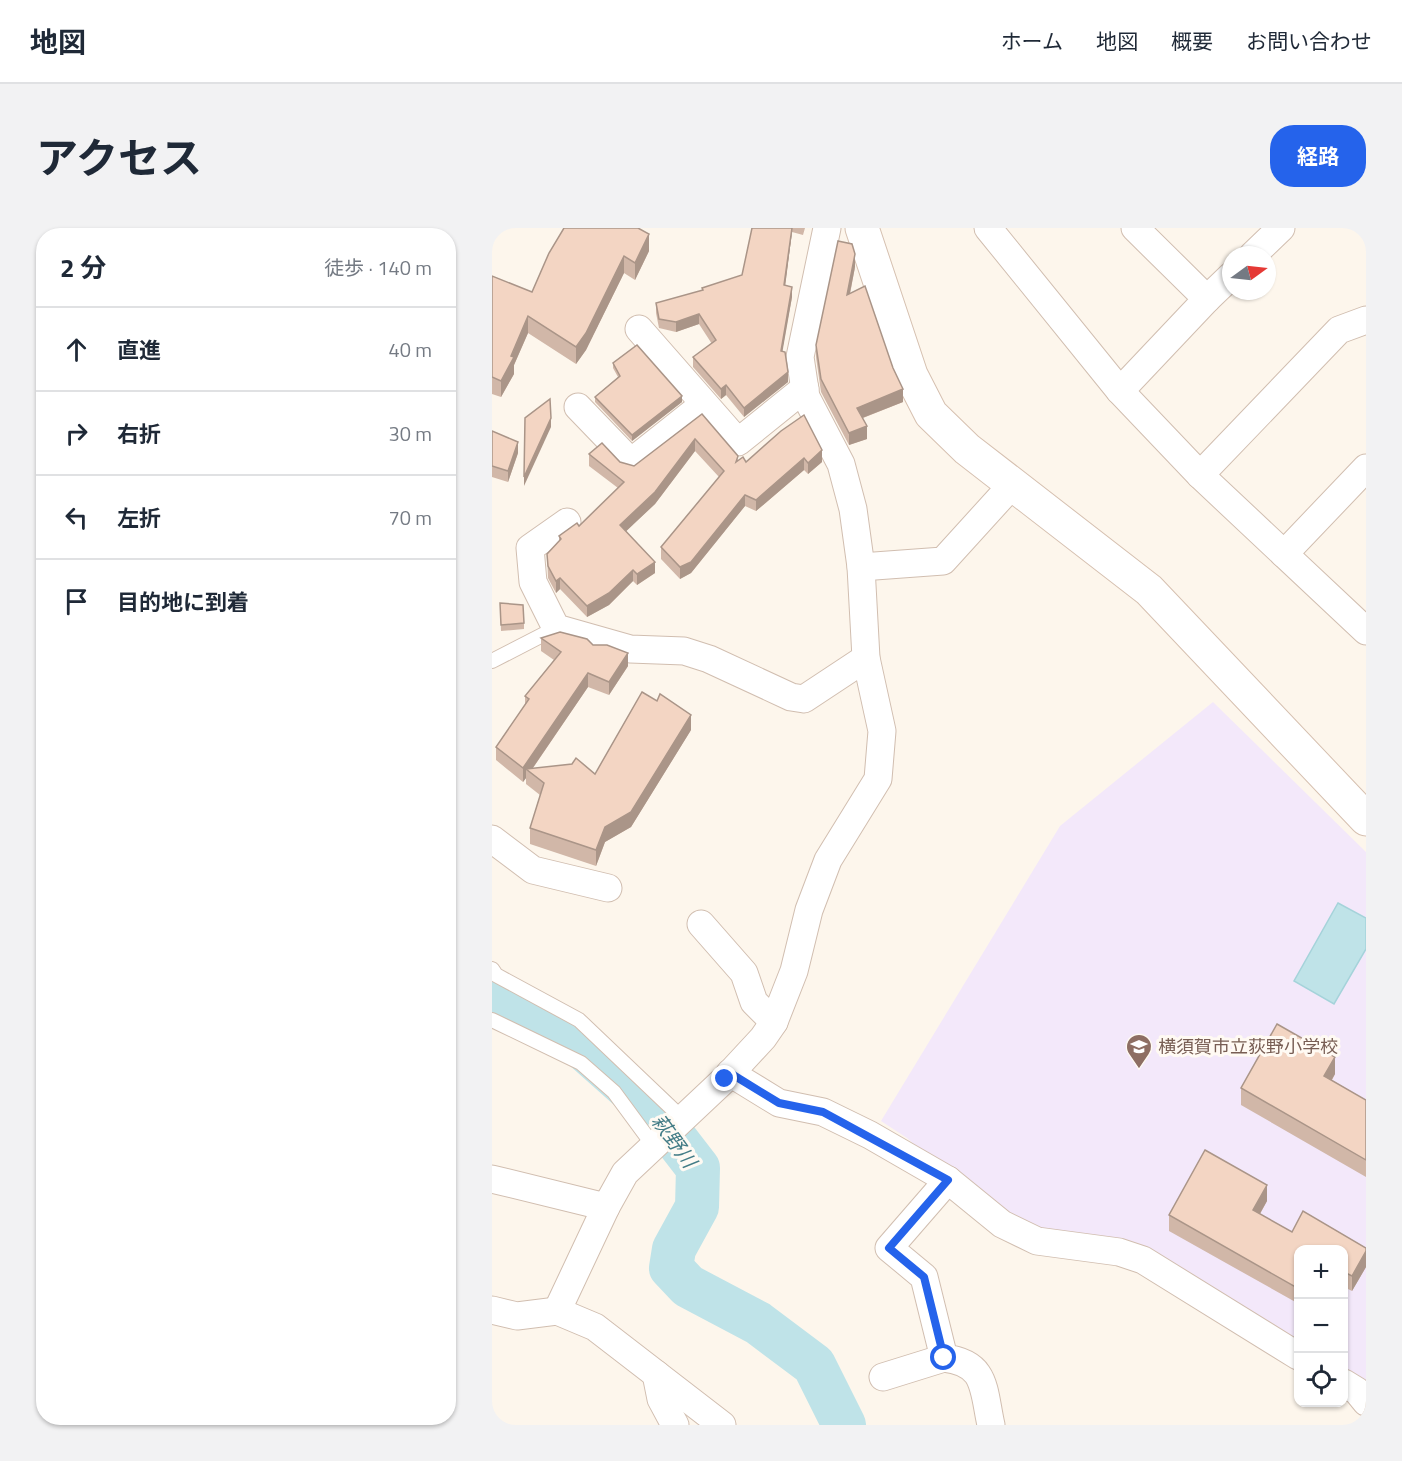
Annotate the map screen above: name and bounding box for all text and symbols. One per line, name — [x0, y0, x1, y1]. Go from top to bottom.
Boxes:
text: 地図 — [30, 20, 86, 63]
text: ホーム — [1001, 25, 1063, 57]
text: 地図 — [1096, 25, 1138, 57]
text: 概要 — [1171, 25, 1213, 57]
text: お問い合わせ — [1246, 25, 1372, 57]
text: アクセス — [36, 125, 202, 189]
button: 経路 — [1270, 125, 1366, 187]
north arrow — [1222, 246, 1276, 300]
text: 2 分 — [60, 248, 106, 287]
text: 徒歩 · 140 m — [324, 252, 432, 283]
icon: ahead — [60, 333, 93, 366]
text: 直進 — [117, 333, 161, 367]
text: 40 m — [388, 334, 432, 365]
icon: right — [60, 417, 93, 450]
text: 右折 — [117, 417, 161, 451]
text: 30 m — [388, 418, 432, 449]
icon: left — [60, 501, 93, 534]
text: 左折 — [117, 501, 161, 535]
text: 70 m — [388, 502, 432, 533]
icon: arrive — [60, 585, 93, 618]
text: 目的地に到着 — [117, 585, 249, 619]
school or university icon: 横須賀市立荻野小学校 — [1124, 1032, 1154, 1070]
place label: 横須賀市立荻野小学校 — [1158, 1033, 1338, 1060]
route end — [711, 1065, 737, 1091]
water label: 萩野川 — [644, 1107, 706, 1176]
map controls — [1294, 1245, 1348, 1407]
button: + — [1294, 1245, 1348, 1299]
button: − — [1294, 1299, 1348, 1353]
route start — [930, 1344, 956, 1370]
button: locate — [1294, 1353, 1348, 1407]

